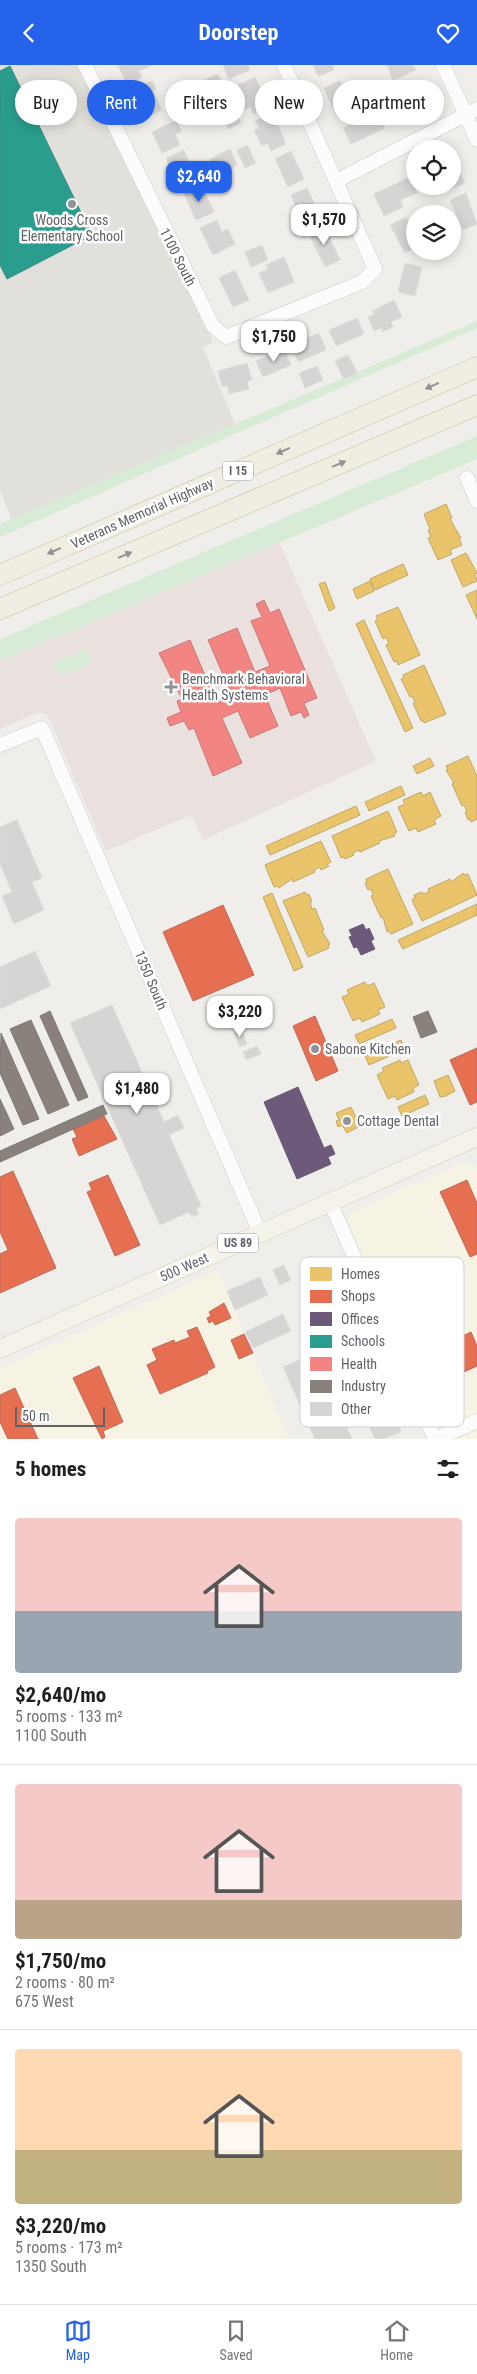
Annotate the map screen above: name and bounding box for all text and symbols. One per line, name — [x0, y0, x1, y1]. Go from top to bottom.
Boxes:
icon: back — [15, 19, 43, 47]
icon: heart — [434, 19, 462, 47]
text: Doorstep — [199, 20, 278, 45]
chip: Buy — [15, 80, 77, 125]
chip: Rent — [87, 80, 155, 125]
chip: Filters — [165, 80, 245, 125]
chip: New — [255, 80, 323, 125]
chip: Apartment — [333, 80, 444, 125]
map controls — [406, 140, 461, 260]
button: locate — [406, 140, 461, 195]
pin: $2,640 — [158, 161, 240, 203]
text: $2,640 — [177, 167, 221, 186]
marker: Woods Cross Elementary School — [66, 198, 78, 210]
pin: $1,570 — [283, 203, 365, 246]
button: layers — [406, 205, 461, 260]
text: $1,570 — [302, 210, 346, 229]
place label: Woods Cross Elementary School — [21, 212, 123, 244]
street label: 1100 South — [157, 225, 199, 289]
pin: $1,750 — [233, 321, 315, 363]
text: $1,750 — [252, 327, 296, 346]
one-way arrow — [425, 383, 439, 391]
one-way arrow — [276, 448, 290, 456]
one-way arrow — [332, 459, 346, 467]
road number: I 15 — [223, 461, 253, 481]
street label: Veterans Memorial Highway — [68, 474, 216, 552]
one-way arrow — [47, 548, 61, 556]
one-way arrow — [118, 551, 132, 559]
place label: Benchmark Behavioral Health Systems — [182, 671, 305, 703]
marker: Benchmark Behavioral Health Systems — [164, 680, 178, 694]
street label: 1350 South — [131, 948, 171, 1012]
pin: $3,220 — [199, 995, 281, 1038]
text: $3,220 — [218, 1002, 262, 1021]
place label: Sabone Kitchen — [325, 1041, 411, 1057]
marker: Sabone Kitchen — [309, 1043, 321, 1055]
pin: $1,480 — [96, 1073, 178, 1115]
text: $1,480 — [115, 1079, 159, 1098]
place label: Cottage Dental — [357, 1113, 439, 1129]
marker: Cottage Dental — [341, 1115, 353, 1127]
road number: US 89 — [218, 1233, 258, 1253]
street label: 500 West — [157, 1249, 211, 1285]
legend — [300, 1257, 464, 1427]
text: Homes — [341, 1266, 380, 1282]
text: Shops — [341, 1288, 375, 1304]
text: Offices — [341, 1311, 379, 1327]
text: Schools — [341, 1333, 385, 1349]
text: Health — [341, 1356, 377, 1372]
text: Industry — [341, 1378, 386, 1394]
text: Other — [341, 1401, 371, 1417]
scale bar — [15, 1404, 105, 1427]
text: 50 m — [22, 1408, 50, 1424]
icon: filters — [434, 1455, 462, 1483]
text: 5 homes — [15, 1457, 86, 1481]
icon: home — [194, 1551, 284, 1641]
text: $2,640/mo — [15, 1683, 106, 1707]
text: 5 rooms · 133 m² — [15, 1707, 123, 1726]
text: 1100 South — [15, 1726, 87, 1745]
icon: home — [194, 1816, 284, 1906]
text: $1,750/mo — [15, 1949, 106, 1973]
text: 2 rooms · 80 m² — [15, 1973, 115, 1992]
text: 675 West — [15, 1992, 74, 2011]
icon: home — [194, 2081, 284, 2171]
text: $3,220/mo — [15, 2214, 106, 2238]
text: 5 rooms · 173 m² — [15, 2238, 123, 2257]
text: 1350 South — [15, 2257, 87, 2276]
tab: Map — [64, 2317, 92, 2363]
tab: Saved — [219, 2317, 253, 2363]
tab: Home — [380, 2317, 413, 2363]

